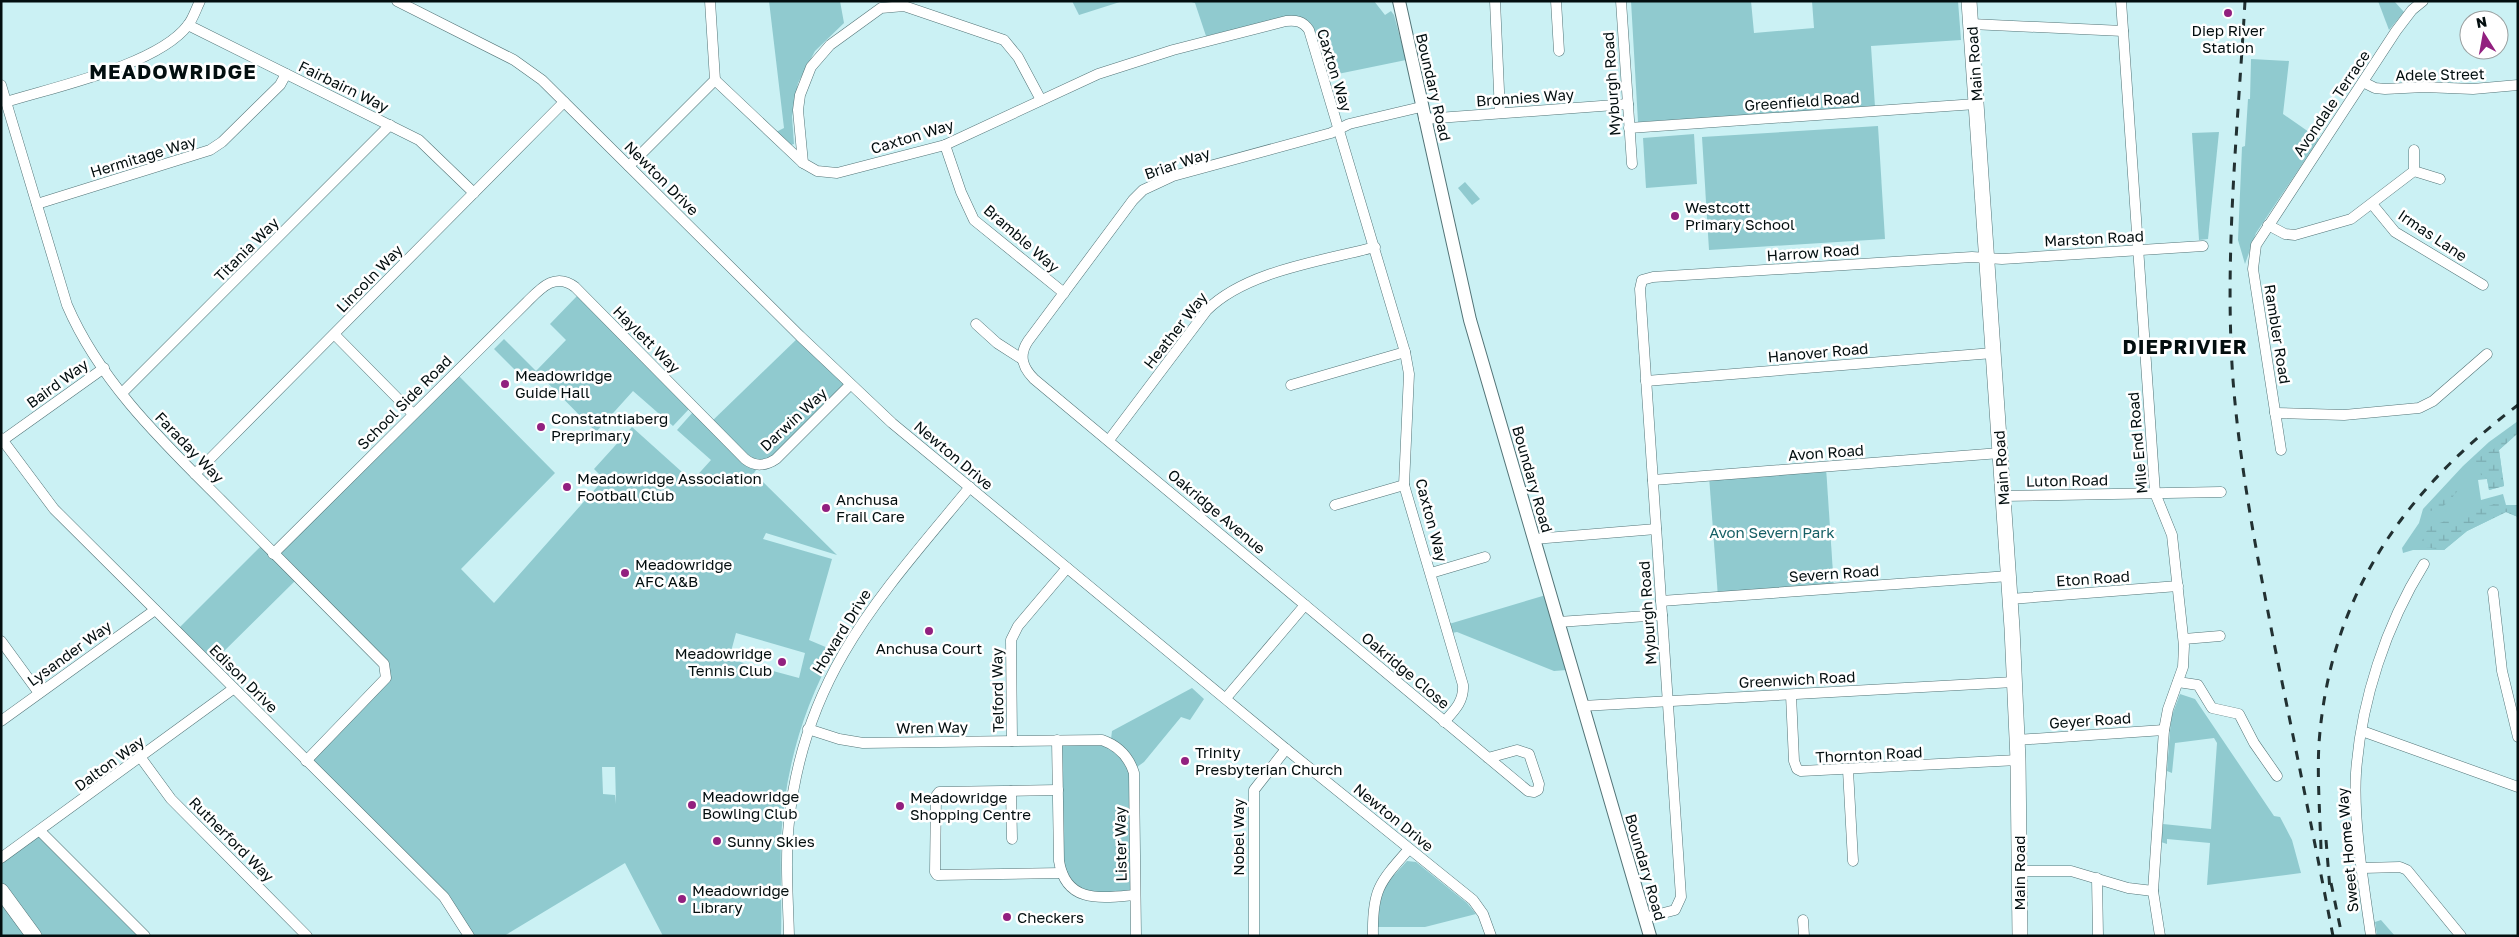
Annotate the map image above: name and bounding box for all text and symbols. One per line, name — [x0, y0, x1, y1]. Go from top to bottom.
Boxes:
marker: Diep River Station — [2222, 7, 2234, 19]
north arrow — [2459, 10, 2509, 60]
text: N — [2475, 12, 2488, 31]
place label: Diep River Station — [2191, 21, 2265, 56]
street label: Caxton Way — [1314, 26, 1356, 114]
street label: Main Road — [1962, 26, 1986, 102]
street label: Boundary Road — [1413, 31, 1455, 143]
street label: Myburgh Road — [1598, 31, 1624, 137]
street label: Avondale Terrace — [2289, 46, 2373, 159]
street label: Fairbairn Way — [296, 56, 392, 116]
district label: MEADOWRIDGE — [89, 59, 257, 83]
street label: Adele Street — [2395, 64, 2485, 84]
street label: Bronnies Way — [1475, 85, 1575, 109]
street label: Greenfield Road — [1744, 88, 1860, 114]
street label: Caxton Way — [868, 115, 956, 157]
street label: Hermitage Way — [88, 131, 199, 181]
street label: Newton Drive — [621, 137, 703, 219]
street label: Briar Way — [1142, 143, 1213, 183]
place label: Westcott Primary School — [1685, 198, 1795, 233]
street label: Bramble Way — [981, 200, 1064, 276]
street label: Irmas Lane — [2395, 205, 2471, 265]
marker: Westcott Primary School — [1669, 210, 1681, 222]
street label: Titania Way — [210, 213, 282, 285]
street label: Marston Road — [2044, 226, 2144, 250]
street label: Lincoln Way — [332, 240, 406, 316]
street label: Harrow Road — [1766, 240, 1860, 264]
street label: Rambler Road — [2261, 283, 2295, 385]
street label: Heather Way — [1139, 288, 1211, 372]
street label: Haylett Way — [610, 302, 685, 377]
district label: DIEPRIVIER — [2122, 334, 2248, 358]
street label: Hanover Road — [1767, 339, 1869, 365]
street label: School Side Road — [353, 351, 455, 453]
street label: Baird Way — [23, 354, 92, 411]
place label: Meadowridge Guide Hall — [515, 366, 613, 401]
marker: Meadowridge Guide Hall — [499, 378, 511, 390]
street label: Darwin Way — [756, 383, 831, 454]
street label: Mile End Road — [2124, 391, 2150, 495]
street label: Faraday Way — [152, 408, 229, 486]
place label: Constatntiaberg Preprimary — [551, 409, 668, 444]
street label: Newton Drive — [911, 417, 997, 493]
marker: Constatntiaberg Preprimary — [535, 421, 547, 433]
street label: Boundary Road — [1509, 424, 1557, 534]
street label: Main Road — [1989, 430, 2013, 506]
street label: Avon Road — [1787, 440, 1865, 464]
street label: Oakridge Avenue — [1165, 465, 1270, 557]
place label: Meadowridge Association Football Club — [577, 469, 762, 504]
street label: Luton Road — [2026, 470, 2108, 490]
street label: Caxton Way — [1412, 476, 1452, 564]
marker: Meadowridge Association Football Club — [561, 481, 573, 493]
place label: Anchusa Frail Care — [836, 490, 905, 525]
marker: Anchusa Frail Care — [820, 502, 832, 514]
park label: Avon Severn Park — [1709, 523, 1835, 541]
place label: Meadowridge AFC A&B — [635, 555, 733, 590]
street label: Myburgh Road — [1634, 560, 1660, 666]
street label: Severn Road — [1788, 561, 1880, 585]
street label: Eton Road — [2056, 566, 2130, 590]
marker: Meadowridge AFC A&B — [619, 567, 631, 579]
street label: Howard Drive — [808, 585, 874, 677]
street label: Lysander Way — [24, 616, 115, 689]
marker: Anchusa Court — [923, 625, 935, 637]
street label: Oakridge Close — [1358, 628, 1454, 712]
place label: Anchusa Court — [876, 639, 982, 657]
street label: Edison Drive — [206, 640, 282, 716]
place label: Meadowridge Tennis Club — [675, 644, 772, 679]
street label: Telford Way — [987, 647, 1007, 732]
marker: Meadowridge Tennis Club — [776, 656, 788, 668]
street label: Greenwich Road — [1738, 667, 1856, 691]
street label: Geyer Road — [2048, 708, 2132, 732]
street label: Wren Way — [896, 717, 969, 737]
street label: Dalton Way — [71, 731, 148, 794]
street label: Thornton Road — [1815, 742, 1923, 766]
place label: Trinity Presbyterian Church — [1195, 743, 1343, 778]
marker: Trinity Presbyterian Church — [1179, 755, 1191, 767]
street label: Newton Drive — [1350, 779, 1438, 855]
street label: Sweet Home Way — [2333, 786, 2361, 913]
place label: Meadowridge Bowling Club — [702, 787, 800, 822]
place label: Meadowridge Shopping Centre — [910, 788, 1031, 823]
street label: Rutherford Way — [186, 793, 279, 886]
street label: Nobel Way — [1229, 798, 1247, 876]
marker: Meadowridge Bowling Club — [686, 799, 698, 811]
marker: Meadowridge Shopping Centre — [894, 800, 906, 812]
street label: Lister Way — [1110, 806, 1130, 882]
street label: Boundary Road — [1622, 812, 1670, 922]
place label: Sunny Skies — [727, 832, 815, 850]
marker: Sunny Skies — [711, 835, 723, 847]
street label: Main Road — [2010, 835, 2028, 911]
place label: Meadowridge Library — [692, 881, 790, 916]
marker: Meadowridge Library — [676, 893, 688, 905]
place label: Checkers — [1017, 908, 1084, 926]
marker: Checkers — [1001, 911, 1013, 923]

